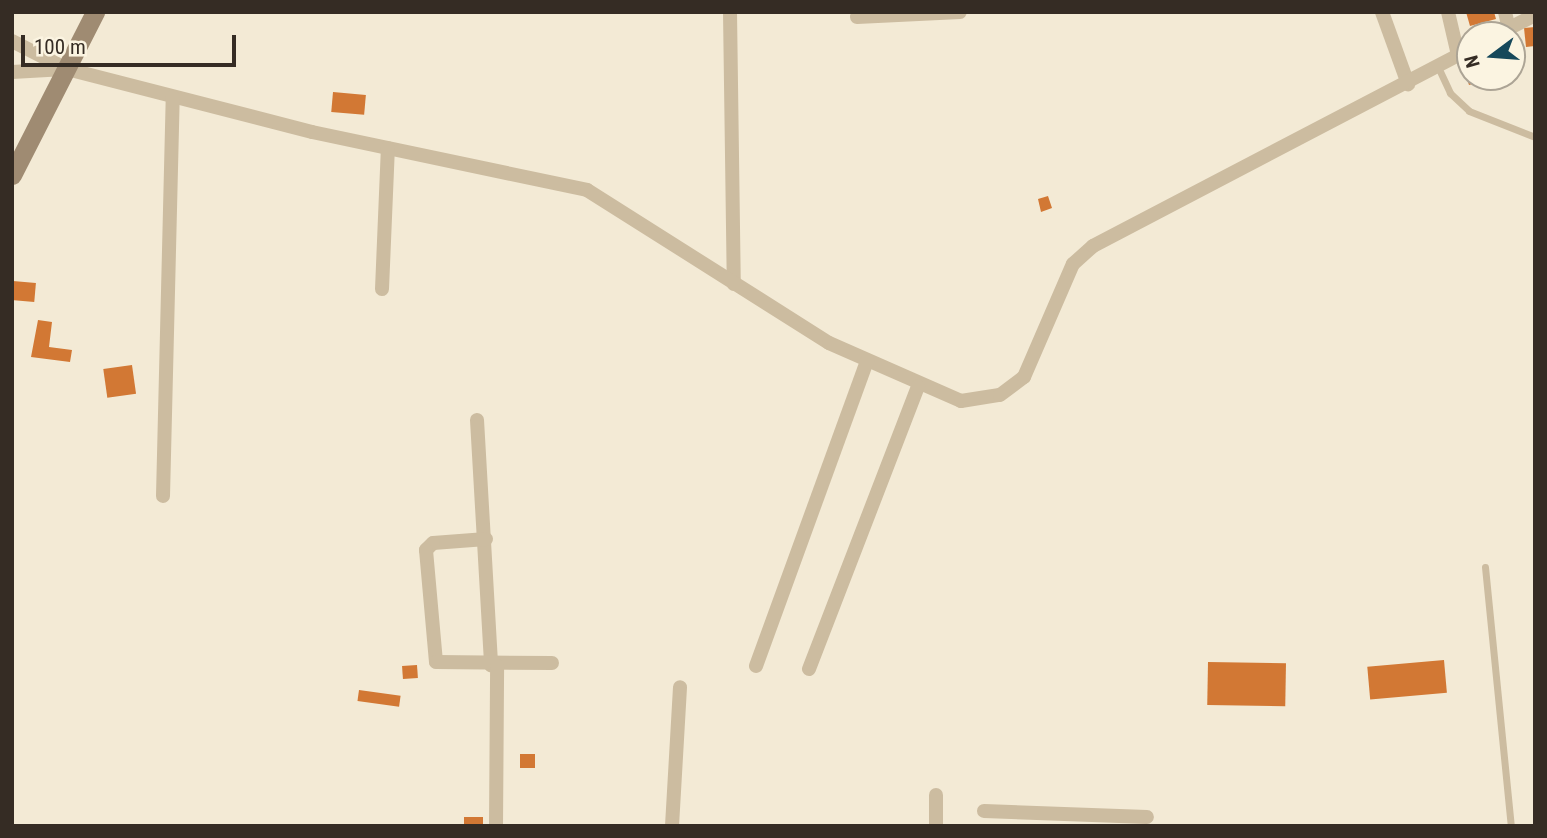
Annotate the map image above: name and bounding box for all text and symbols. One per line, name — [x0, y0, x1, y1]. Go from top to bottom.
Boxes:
scale bar — [24, 21, 240, 65]
north arrow — [1456, 21, 1526, 91]
text: 100 m — [34, 35, 86, 59]
text: N — [1460, 53, 1485, 70]

